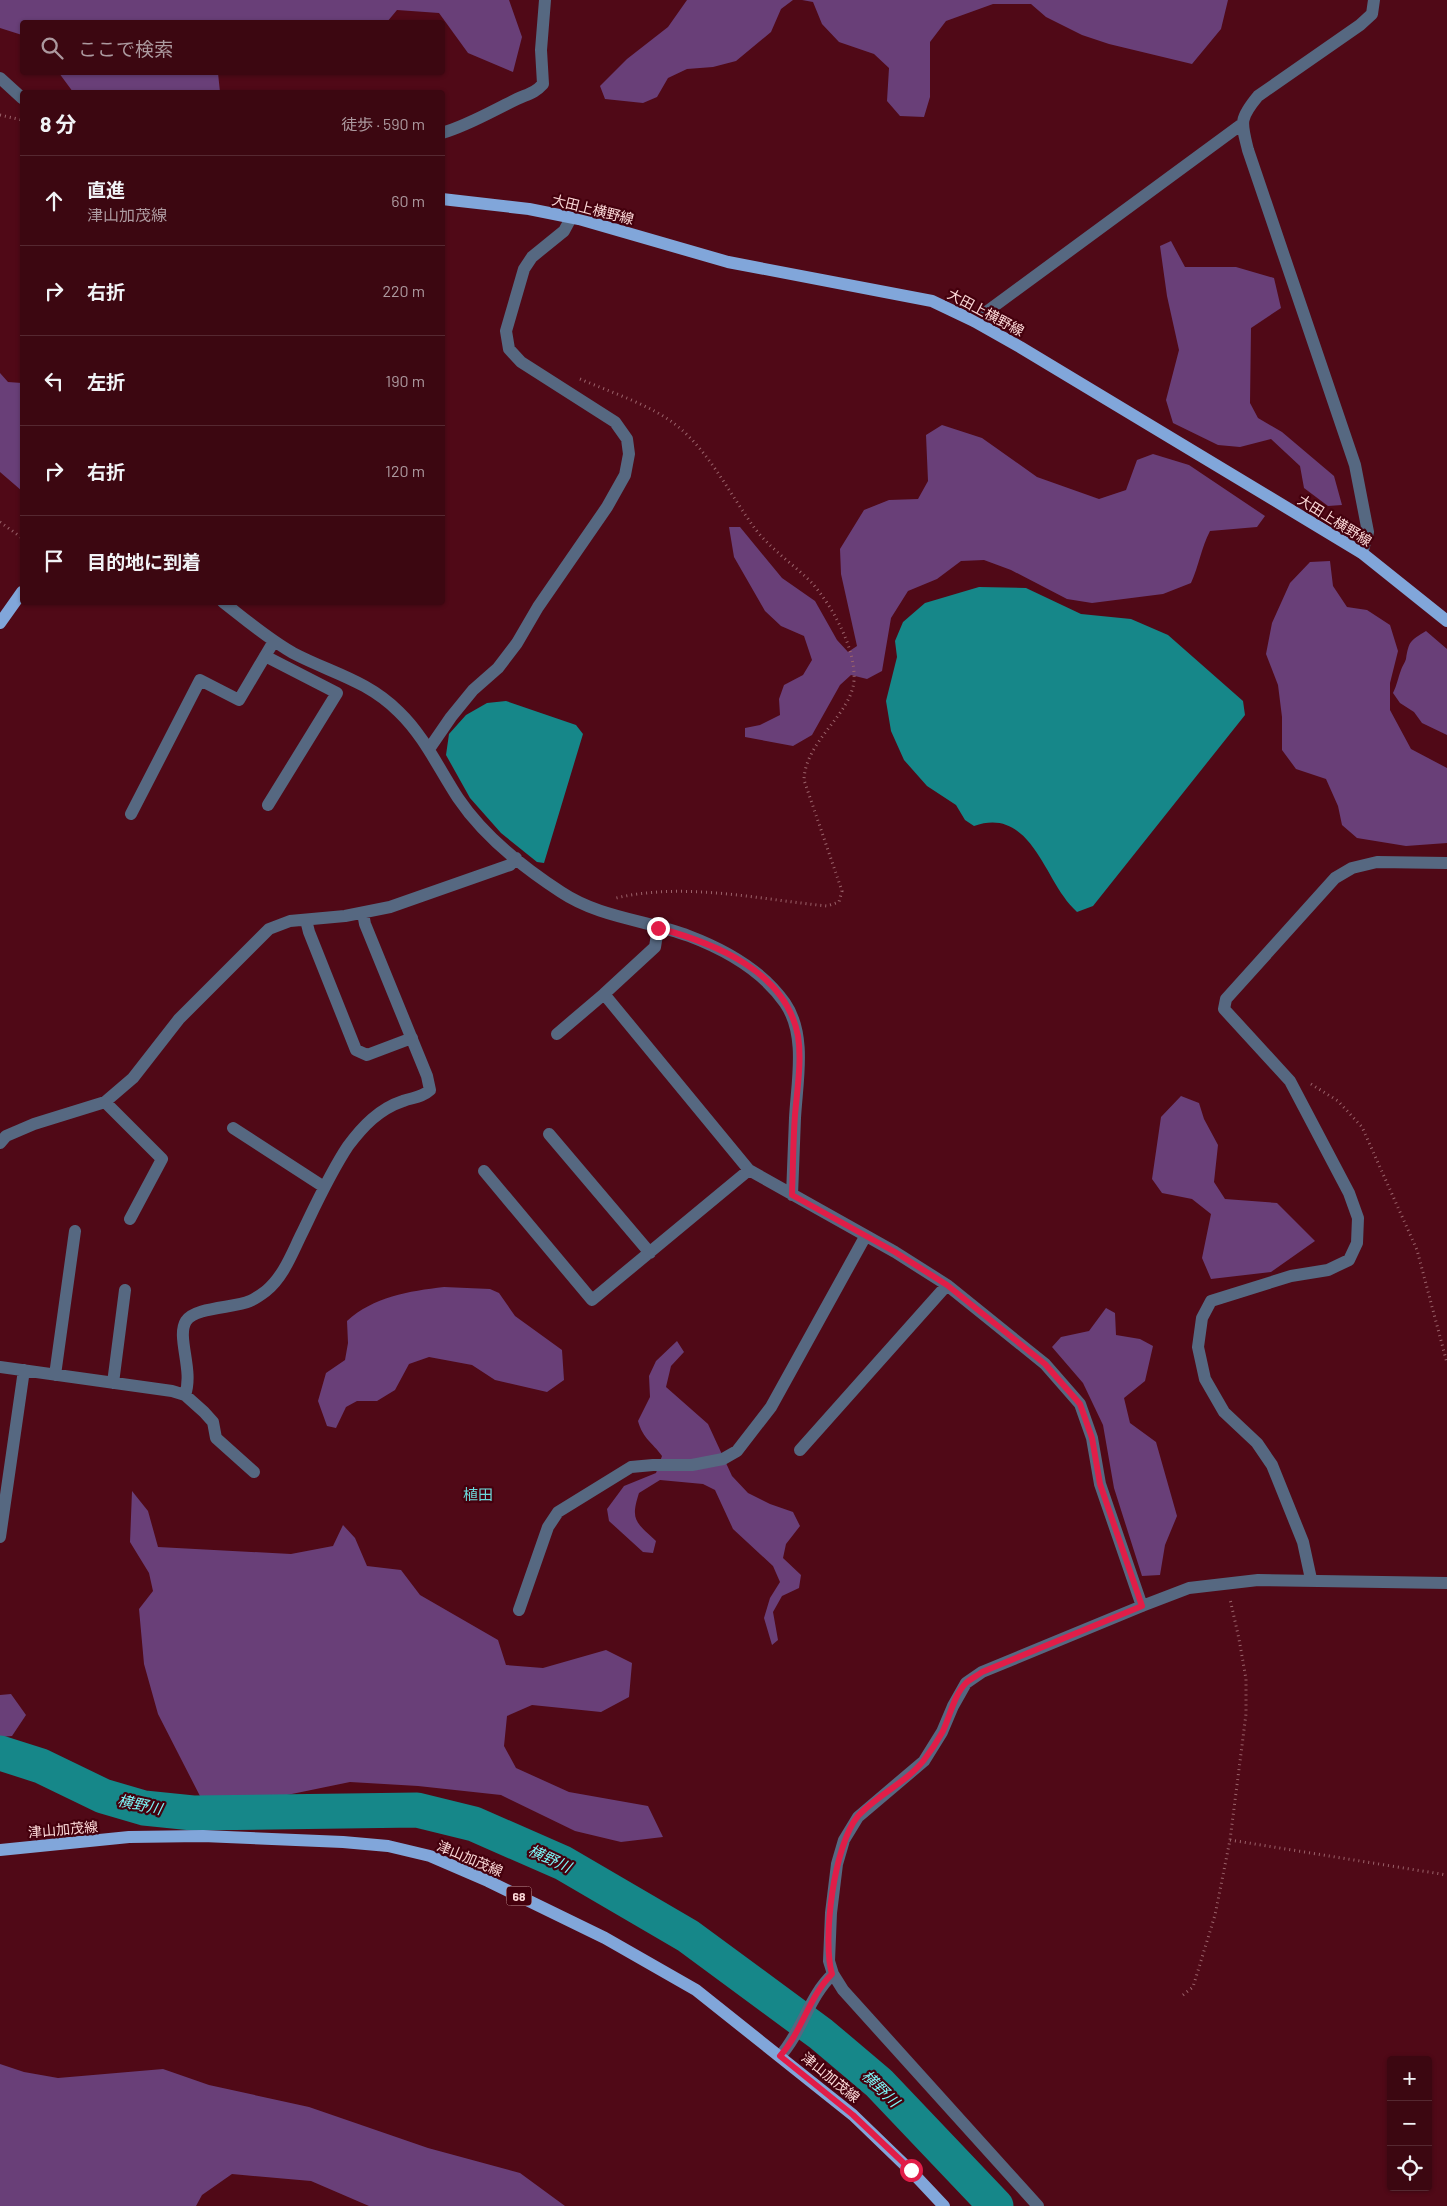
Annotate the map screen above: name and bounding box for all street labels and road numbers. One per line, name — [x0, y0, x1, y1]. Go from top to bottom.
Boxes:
street label: 大田上横野線 — [550, 191, 636, 227]
street label: 大田上横野線 — [945, 285, 1027, 339]
street label: 大田上横野線 — [1295, 491, 1375, 549]
street label: 津山加茂線 — [27, 1817, 99, 1841]
street label: 津山加茂線 — [434, 1837, 506, 1879]
road number: 68 — [506, 1886, 532, 1905]
street label: 津山加茂線 — [798, 2048, 864, 2106]

